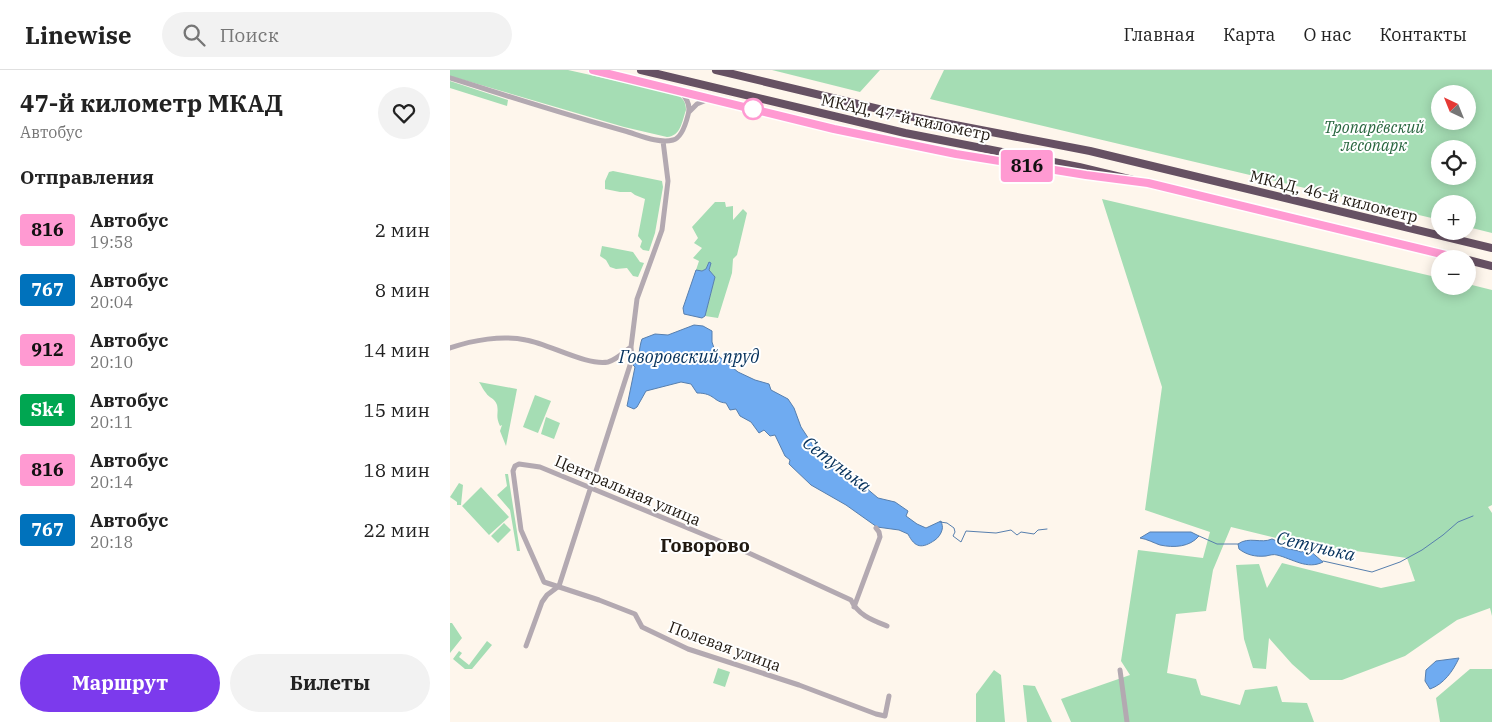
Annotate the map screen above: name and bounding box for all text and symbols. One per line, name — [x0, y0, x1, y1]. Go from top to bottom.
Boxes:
search box — [162, 12, 512, 57]
text: Linewise — [25, 19, 132, 51]
icon: search — [180, 21, 208, 49]
text: Поиск — [220, 23, 279, 47]
text: Главная — [1123, 23, 1195, 46]
text: Карта — [1223, 23, 1275, 46]
text: О нас — [1303, 23, 1351, 46]
text: Контакты — [1379, 23, 1467, 46]
north arrow — [1431, 85, 1476, 130]
map controls — [1431, 85, 1476, 295]
text: 47-й километр МКАД — [20, 87, 283, 119]
button: heart — [378, 87, 430, 139]
street label: МКАД, 47-й километр — [819, 89, 993, 145]
unlabelled marker — [742, 98, 764, 120]
park label: Тропарёвский лесопарк — [1324, 117, 1424, 155]
text: Автобус — [20, 122, 83, 142]
button: locate — [1431, 140, 1476, 185]
line badge: 816 — [998, 150, 1056, 182]
text: 816 — [1011, 154, 1043, 177]
text: Отправления — [20, 165, 154, 189]
street label: МКАД, 46-й километр — [1248, 165, 1420, 227]
button: + — [1431, 195, 1476, 240]
text: Автобус — [90, 208, 168, 232]
text: 816 — [31, 218, 64, 241]
text: 2 мин — [375, 218, 430, 242]
text: 19:58 — [90, 232, 133, 252]
button: − — [1431, 250, 1476, 295]
text: Автобус — [90, 268, 168, 292]
text: 767 — [31, 278, 64, 301]
text: 8 мин — [375, 278, 430, 302]
text: 20:04 — [90, 292, 133, 312]
text: Автобус — [90, 328, 168, 352]
text: 912 — [31, 338, 64, 361]
text: 14 мин — [363, 338, 430, 362]
water label: Говоровский пруд — [618, 345, 759, 368]
text: 20:10 — [90, 352, 133, 372]
text: Автобус — [90, 388, 168, 412]
text: Sk4 — [31, 398, 64, 421]
text: 15 мин — [363, 398, 430, 422]
text: 20:11 — [90, 412, 133, 432]
water label: Сетунька — [798, 431, 876, 497]
text: Автобус — [90, 448, 168, 472]
street label: Центральная улица — [552, 450, 704, 530]
text: 816 — [31, 458, 64, 481]
text: 18 мин — [363, 458, 430, 482]
text: 20:14 — [90, 472, 133, 492]
text: Автобус — [90, 508, 168, 532]
text: 767 — [31, 518, 64, 541]
text: 22 мин — [363, 518, 430, 542]
water label: Сетунька — [1274, 526, 1358, 566]
text: 20:18 — [90, 532, 133, 552]
district label: Говорово — [660, 533, 750, 557]
street label: Полевая улица — [666, 616, 784, 676]
button: Маршрут — [20, 654, 220, 712]
button: Билеты — [230, 654, 430, 712]

